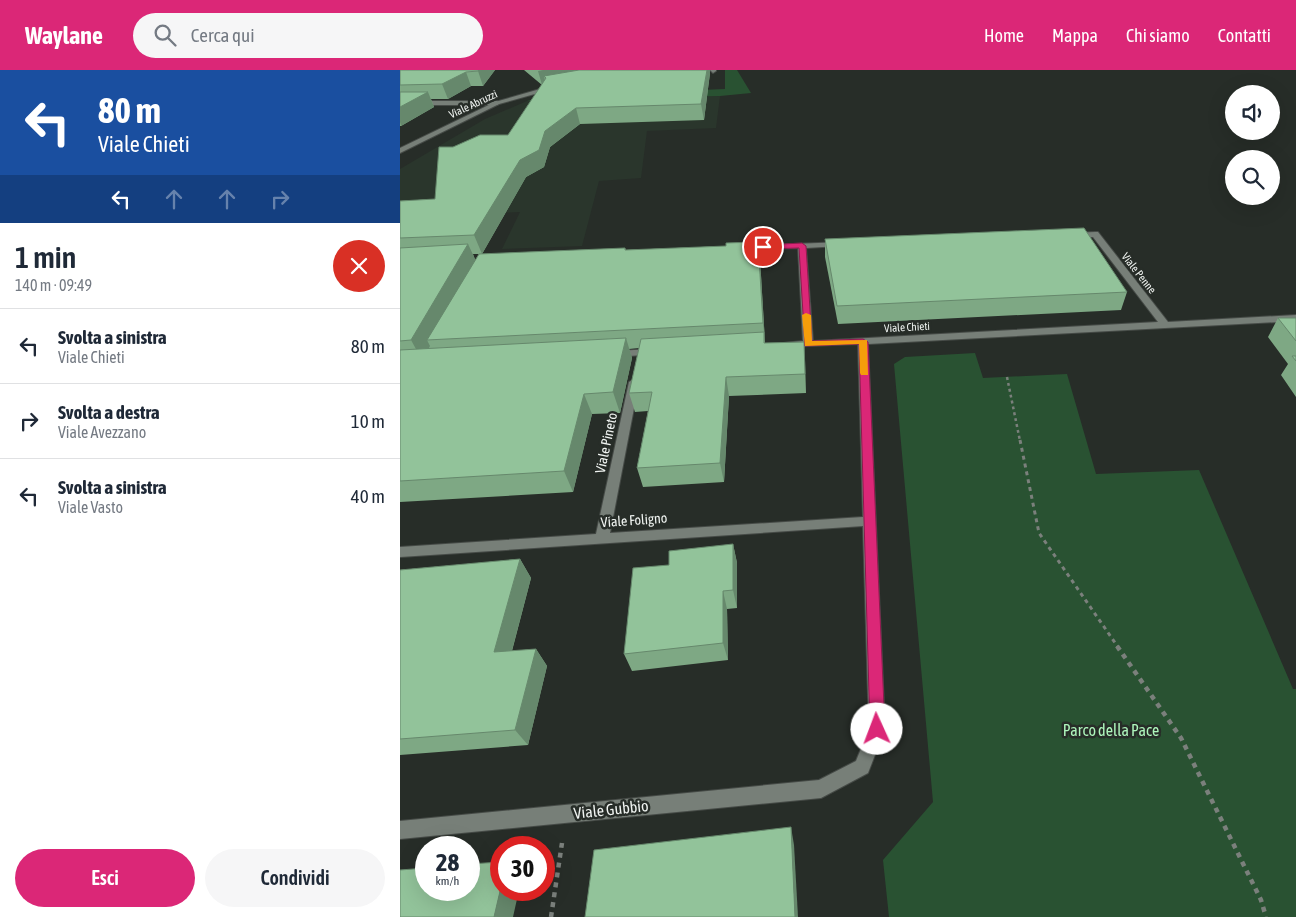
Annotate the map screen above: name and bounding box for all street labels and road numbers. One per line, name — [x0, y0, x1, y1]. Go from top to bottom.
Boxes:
street label: Viale Abruzzi — [447, 88, 499, 120]
street label: Viale Penne — [1119, 250, 1159, 296]
street label: Viale Chieti — [884, 320, 930, 334]
street label: Viale Pineto — [592, 411, 620, 475]
street label: Viale Foligno — [600, 510, 668, 530]
street label: Viale Gubbio — [573, 796, 649, 822]

